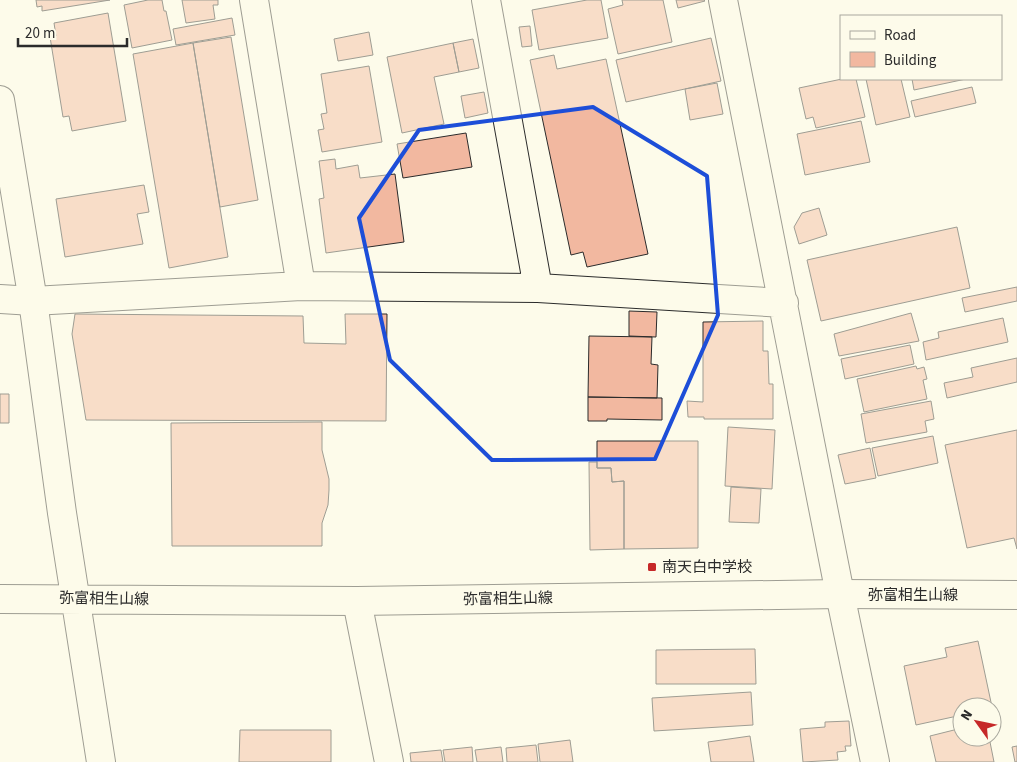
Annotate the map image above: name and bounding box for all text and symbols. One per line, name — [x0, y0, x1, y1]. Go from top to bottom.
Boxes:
scale bar — [18, 15, 126, 47]
legend — [840, 15, 1002, 80]
text: 20 m — [25, 23, 55, 44]
text: Road — [884, 25, 916, 46]
text: Building — [884, 50, 937, 71]
place label: 南天白中学校 — [662, 557, 752, 578]
marker: 南天白中学校 — [646, 561, 658, 573]
street label: 弥富相生山線 — [868, 585, 958, 606]
street label: 弥富相生山線 — [59, 588, 149, 610]
street label: 弥富相生山線 — [463, 588, 553, 610]
north arrow — [952, 697, 1002, 747]
text: N — [956, 706, 978, 725]

